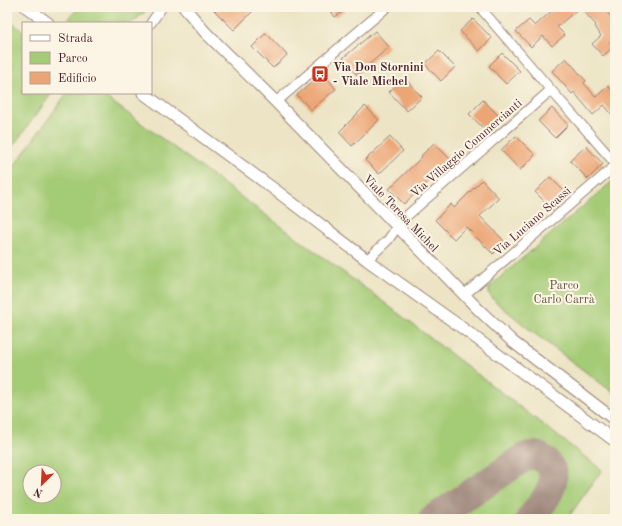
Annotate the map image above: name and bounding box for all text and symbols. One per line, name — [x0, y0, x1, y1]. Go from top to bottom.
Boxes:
legend — [22, 22, 152, 94]
text: Strada — [58, 33, 93, 45]
text: Parco — [58, 53, 88, 65]
place label: Via Don Stornini - Viale Michel — [333, 62, 424, 88]
bus stop icon: Via Don Stornini - Viale Michel — [310, 64, 330, 84]
text: Edificio — [58, 73, 97, 85]
street label: Via Villaggio Commercianti — [409, 97, 525, 200]
street label: Viale Teresa Michel — [361, 173, 440, 255]
street label: Via Luciano Scassi — [492, 185, 574, 258]
park label: Parco Carlo Carrà — [533, 280, 595, 306]
north arrow — [22, 464, 62, 504]
text: N — [32, 485, 45, 498]

